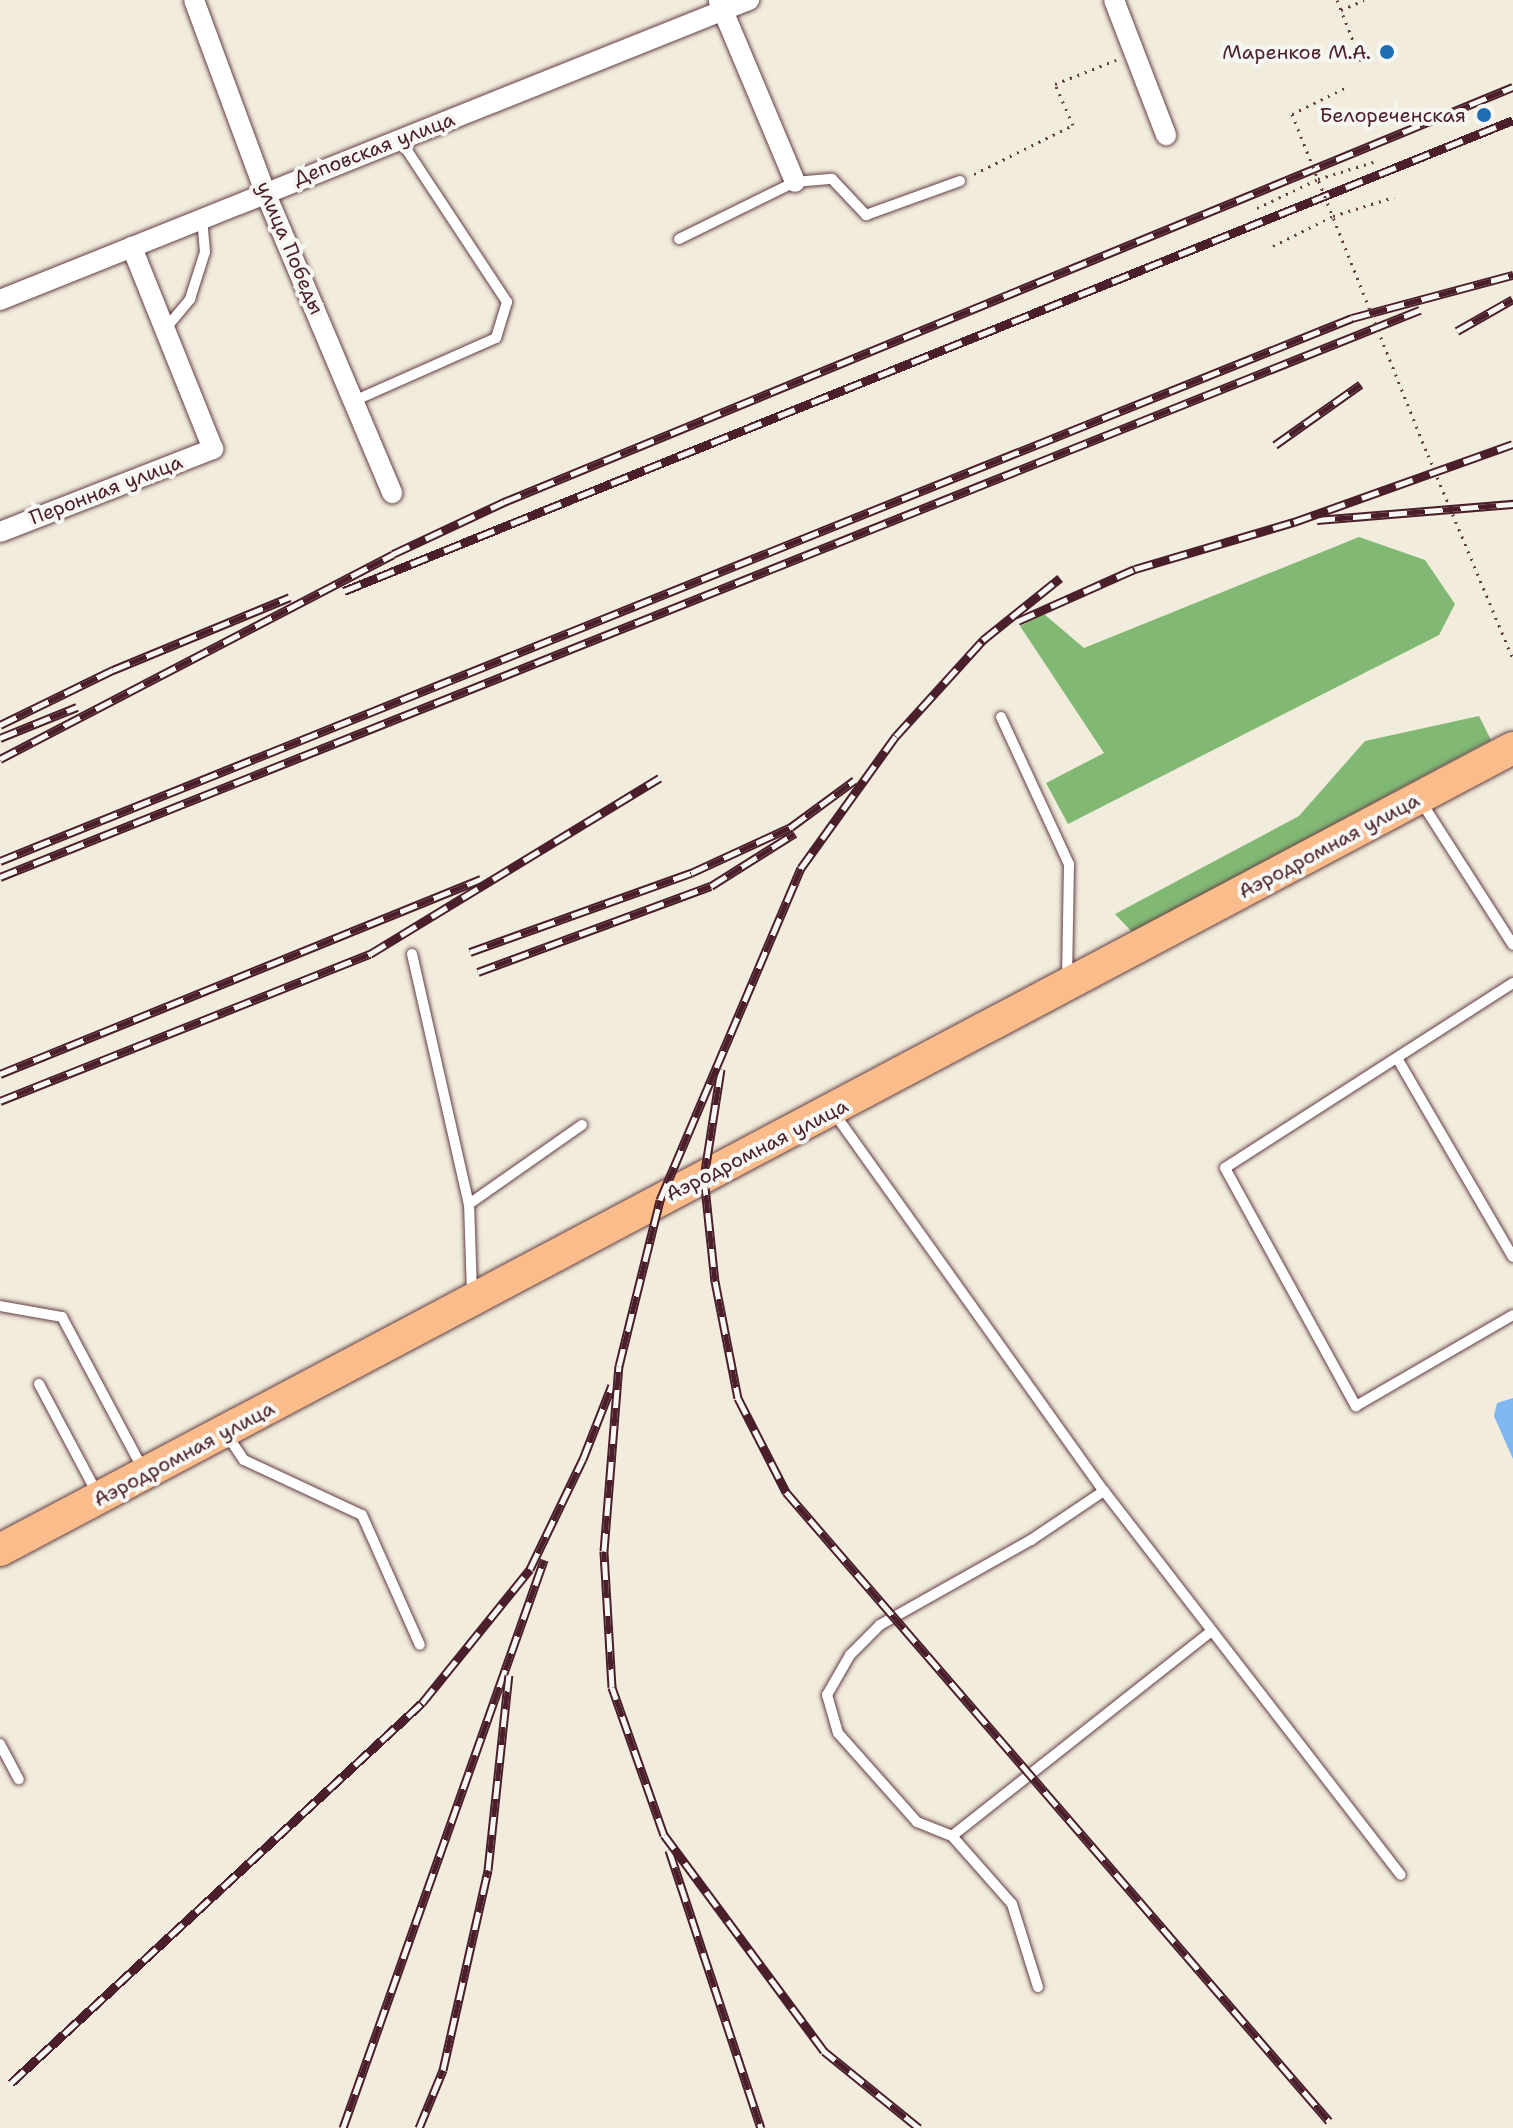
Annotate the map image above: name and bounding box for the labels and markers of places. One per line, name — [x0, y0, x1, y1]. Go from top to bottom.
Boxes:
place label: Маренков М.А. — [1222, 40, 1371, 64]
marker: Маренков М.А. — [1378, 43, 1396, 61]
place label: Белореченская — [1319, 103, 1466, 127]
marker: Белореченская — [1473, 104, 1495, 126]

